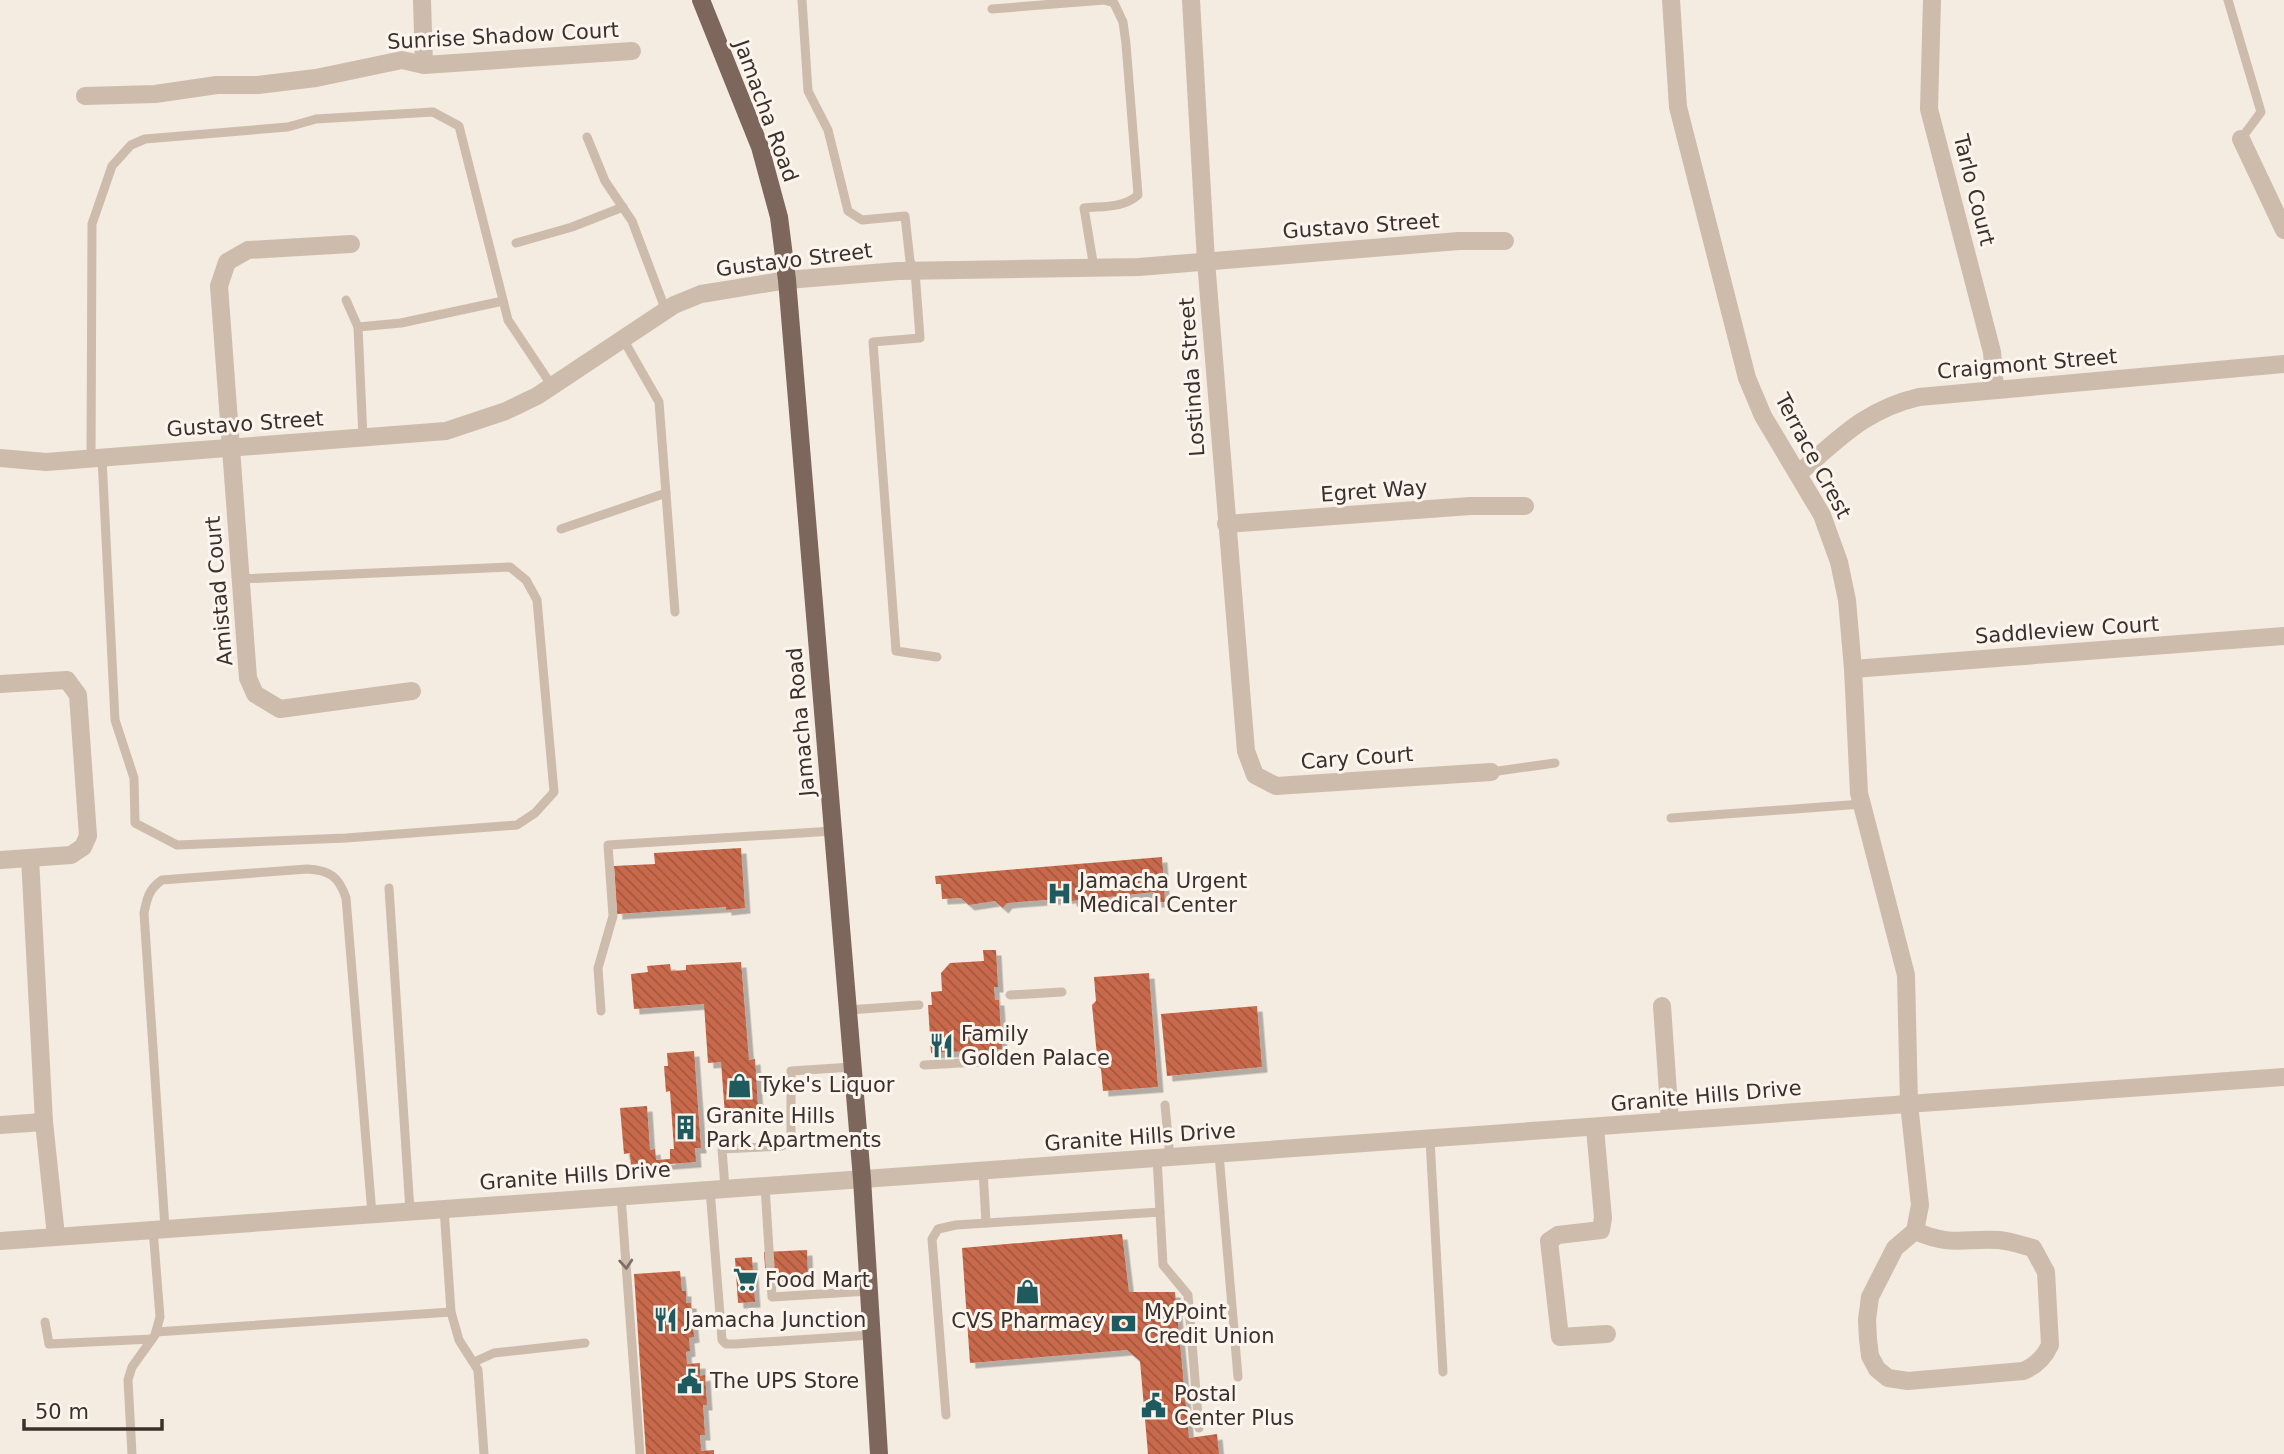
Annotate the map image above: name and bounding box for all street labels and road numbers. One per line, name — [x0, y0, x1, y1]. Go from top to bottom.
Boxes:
street label: Sunrise Shadow Court — [386, 18, 620, 54]
street label: Jamacha Road — [728, 35, 803, 185]
street label: Tarlo Court — [1948, 131, 1999, 248]
street label: Gustavo Street — [1282, 209, 1440, 243]
street label: Gustavo Street — [714, 238, 874, 282]
street label: Lostinda Street — [1174, 297, 1210, 457]
street label: Craigmont Street — [1936, 344, 2118, 384]
street label: Terrace Crest — [1770, 389, 1856, 523]
street label: Gustavo Street — [166, 407, 324, 441]
street label: Egret Way — [1320, 475, 1428, 507]
street label: Amistad Court — [200, 515, 238, 667]
street label: Saddleview Court — [1974, 612, 2160, 648]
street label: Jamacha Road — [783, 646, 820, 799]
street label: Cary Court — [1300, 742, 1414, 774]
street label: Granite Hills Drive — [1609, 1076, 1803, 1116]
street label: Granite Hills Drive — [1044, 1118, 1236, 1156]
street label: Granite Hills Drive — [479, 1157, 671, 1195]

